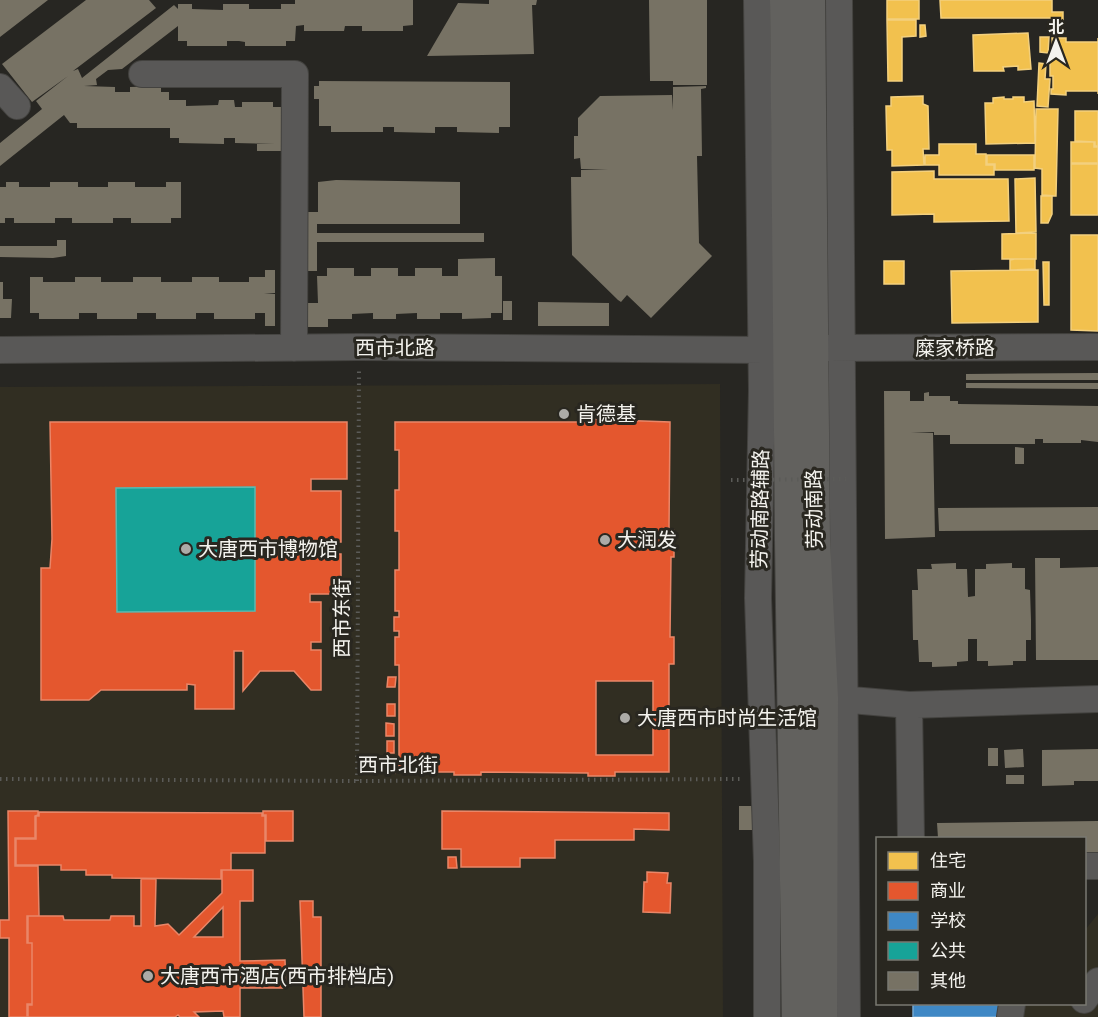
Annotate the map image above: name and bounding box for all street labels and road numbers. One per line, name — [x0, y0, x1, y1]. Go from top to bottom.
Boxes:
street label: 西市北路 — [355, 336, 435, 360]
street label: 糜家桥路 — [915, 336, 995, 360]
street label: 劳动南路辅路 — [747, 449, 773, 569]
street label: 劳动南路 — [801, 469, 827, 549]
street label: 西市东街 — [330, 578, 354, 658]
street label: 西市北街 — [358, 753, 438, 777]

